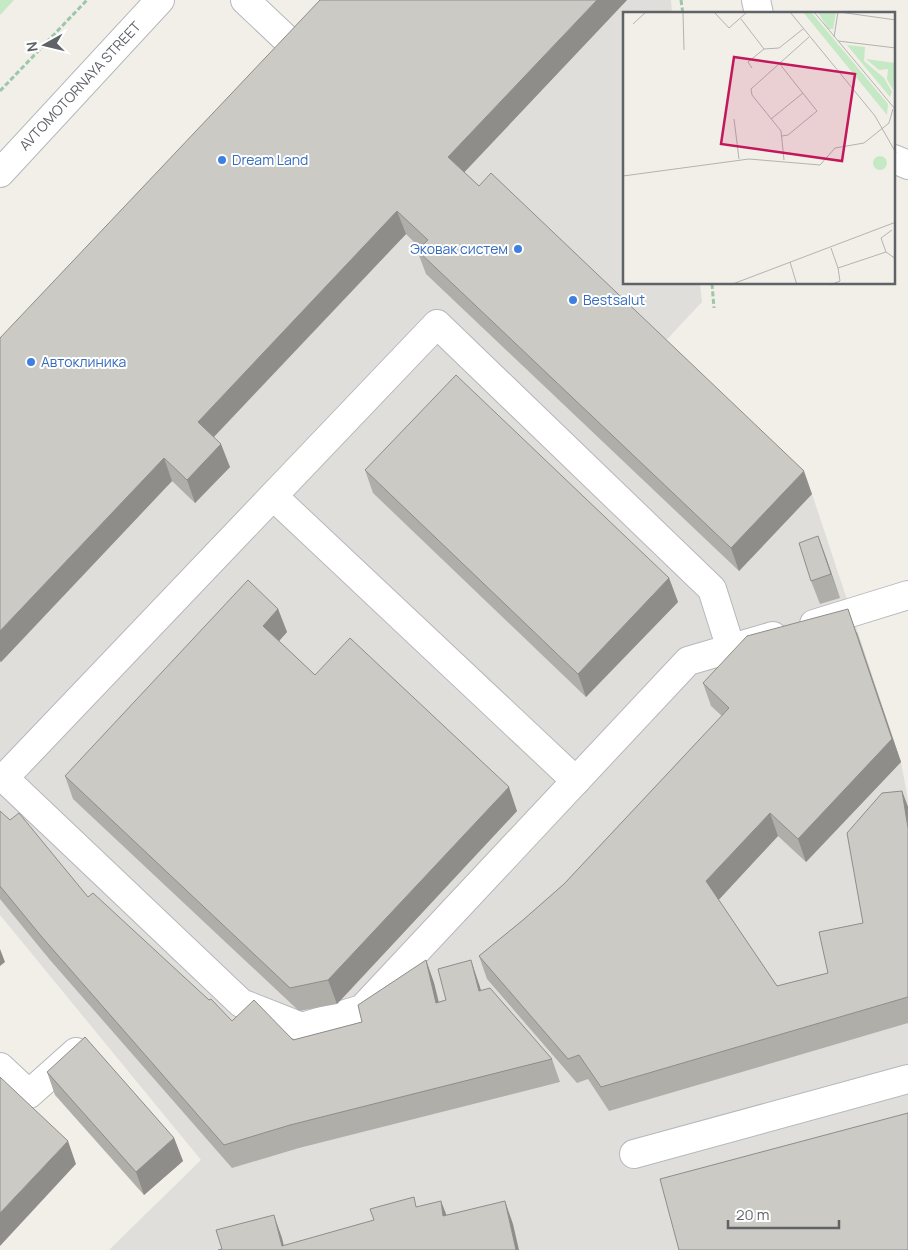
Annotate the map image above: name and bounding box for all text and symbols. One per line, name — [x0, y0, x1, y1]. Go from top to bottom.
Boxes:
inset map — [623, 12, 896, 285]
street label: AVTOMOTORNAYA STREET — [16, 18, 144, 154]
north arrow — [20, 20, 70, 70]
place label: Dream Land — [232, 150, 308, 169]
marker: Dream Land — [216, 154, 228, 166]
place label: Эковак систем — [410, 239, 508, 258]
marker: Эковак систем — [512, 243, 524, 255]
place label: Bestsalut — [583, 290, 645, 309]
marker: Bestsalut — [567, 294, 579, 306]
place label: Автоклиника — [41, 352, 126, 371]
marker: Автоклиника — [25, 356, 37, 368]
scale bar — [728, 1198, 839, 1230]
text: 20 m — [736, 1204, 769, 1225]

